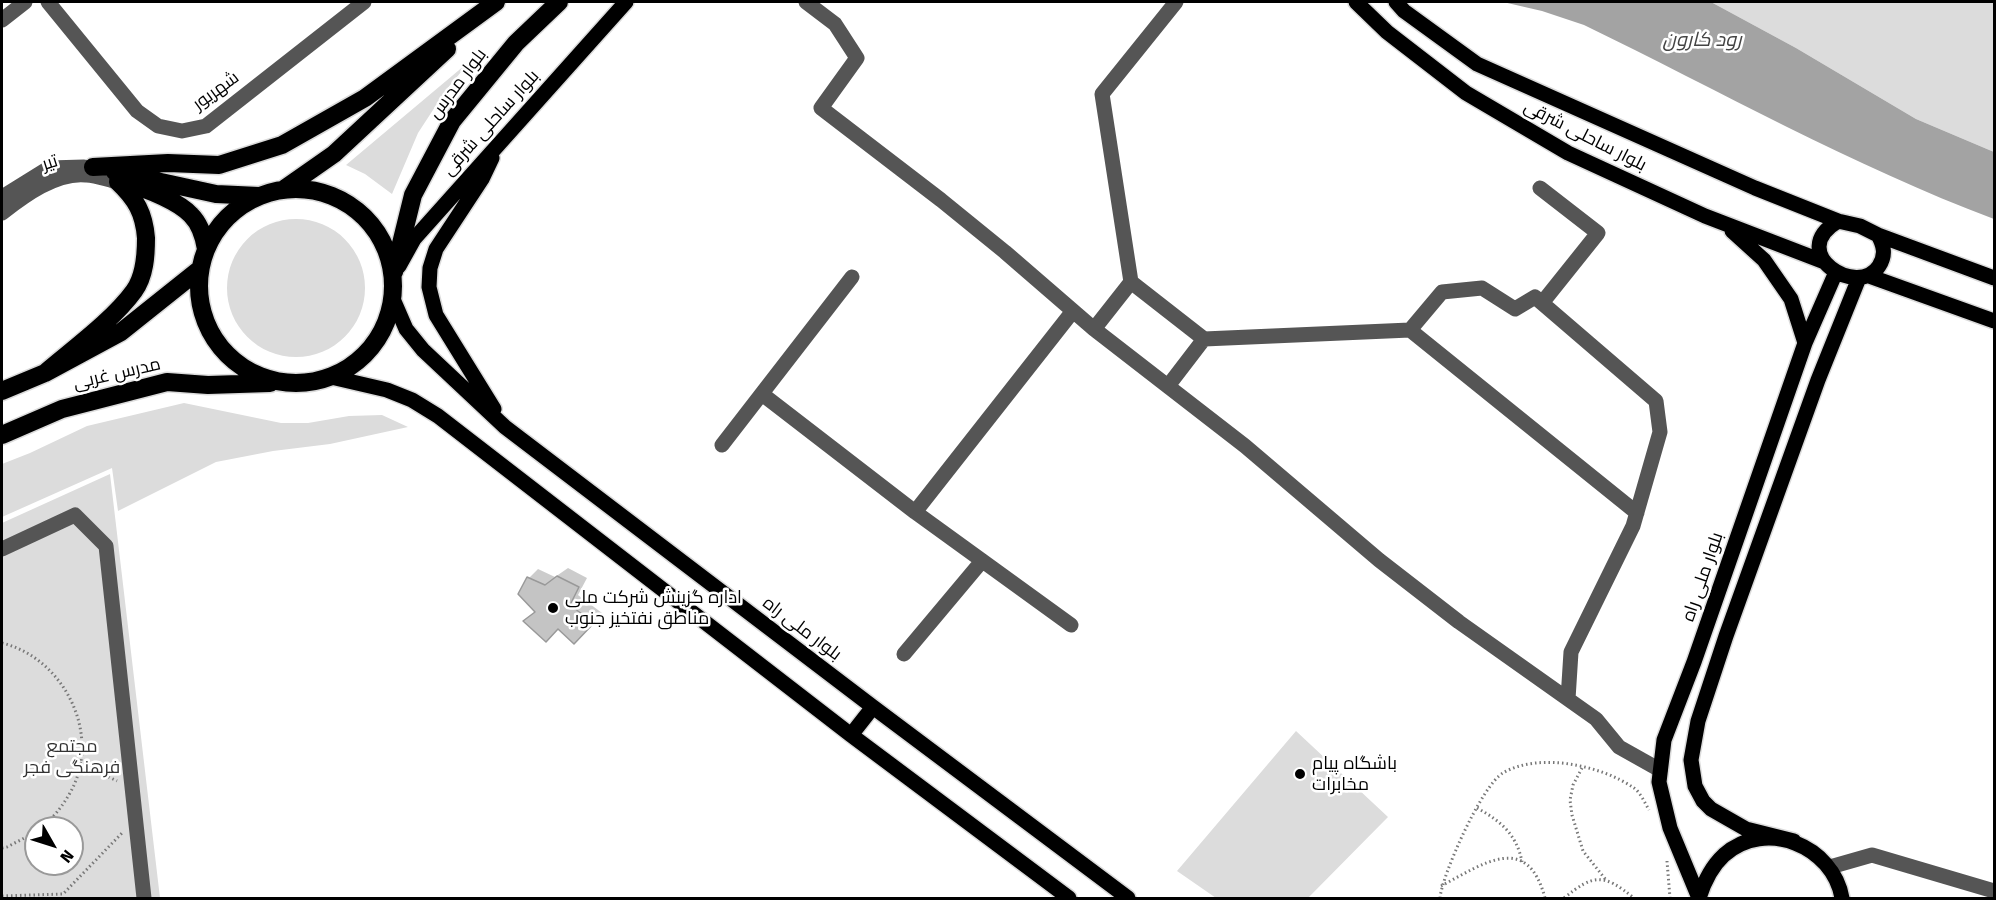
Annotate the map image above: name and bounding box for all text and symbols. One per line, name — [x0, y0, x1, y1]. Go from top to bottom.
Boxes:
water label: رود کارون — [1663, 28, 1741, 52]
street label: بلوار مدرس — [424, 44, 492, 124]
street label: بلوار ساحلی شرقی — [438, 66, 544, 180]
street label: شهریور — [189, 67, 243, 115]
street label: بلوار ساحلی شرقی — [1520, 96, 1650, 176]
street label: تیر — [39, 150, 61, 176]
street label: مدرس غربی — [71, 353, 163, 395]
street label: بلوار ملی راه — [1678, 530, 1728, 624]
place label: اداره گزینش شرکت ملی مناطق نفتخیز جنوب — [565, 587, 742, 630]
street label: بلوار ملی راه — [758, 592, 846, 666]
marker: اداره گزینش شرکت ملی مناطق نفتخیز جنوب — [546, 601, 560, 615]
park label: مجتمع فرهنگی فجر — [24, 736, 120, 778]
place label: باشگاه پیام مخابرات — [1312, 753, 1397, 795]
marker: باشگاه پیام مخابرات — [1293, 767, 1307, 781]
north arrow — [24, 816, 84, 876]
text: N — [56, 846, 78, 866]

